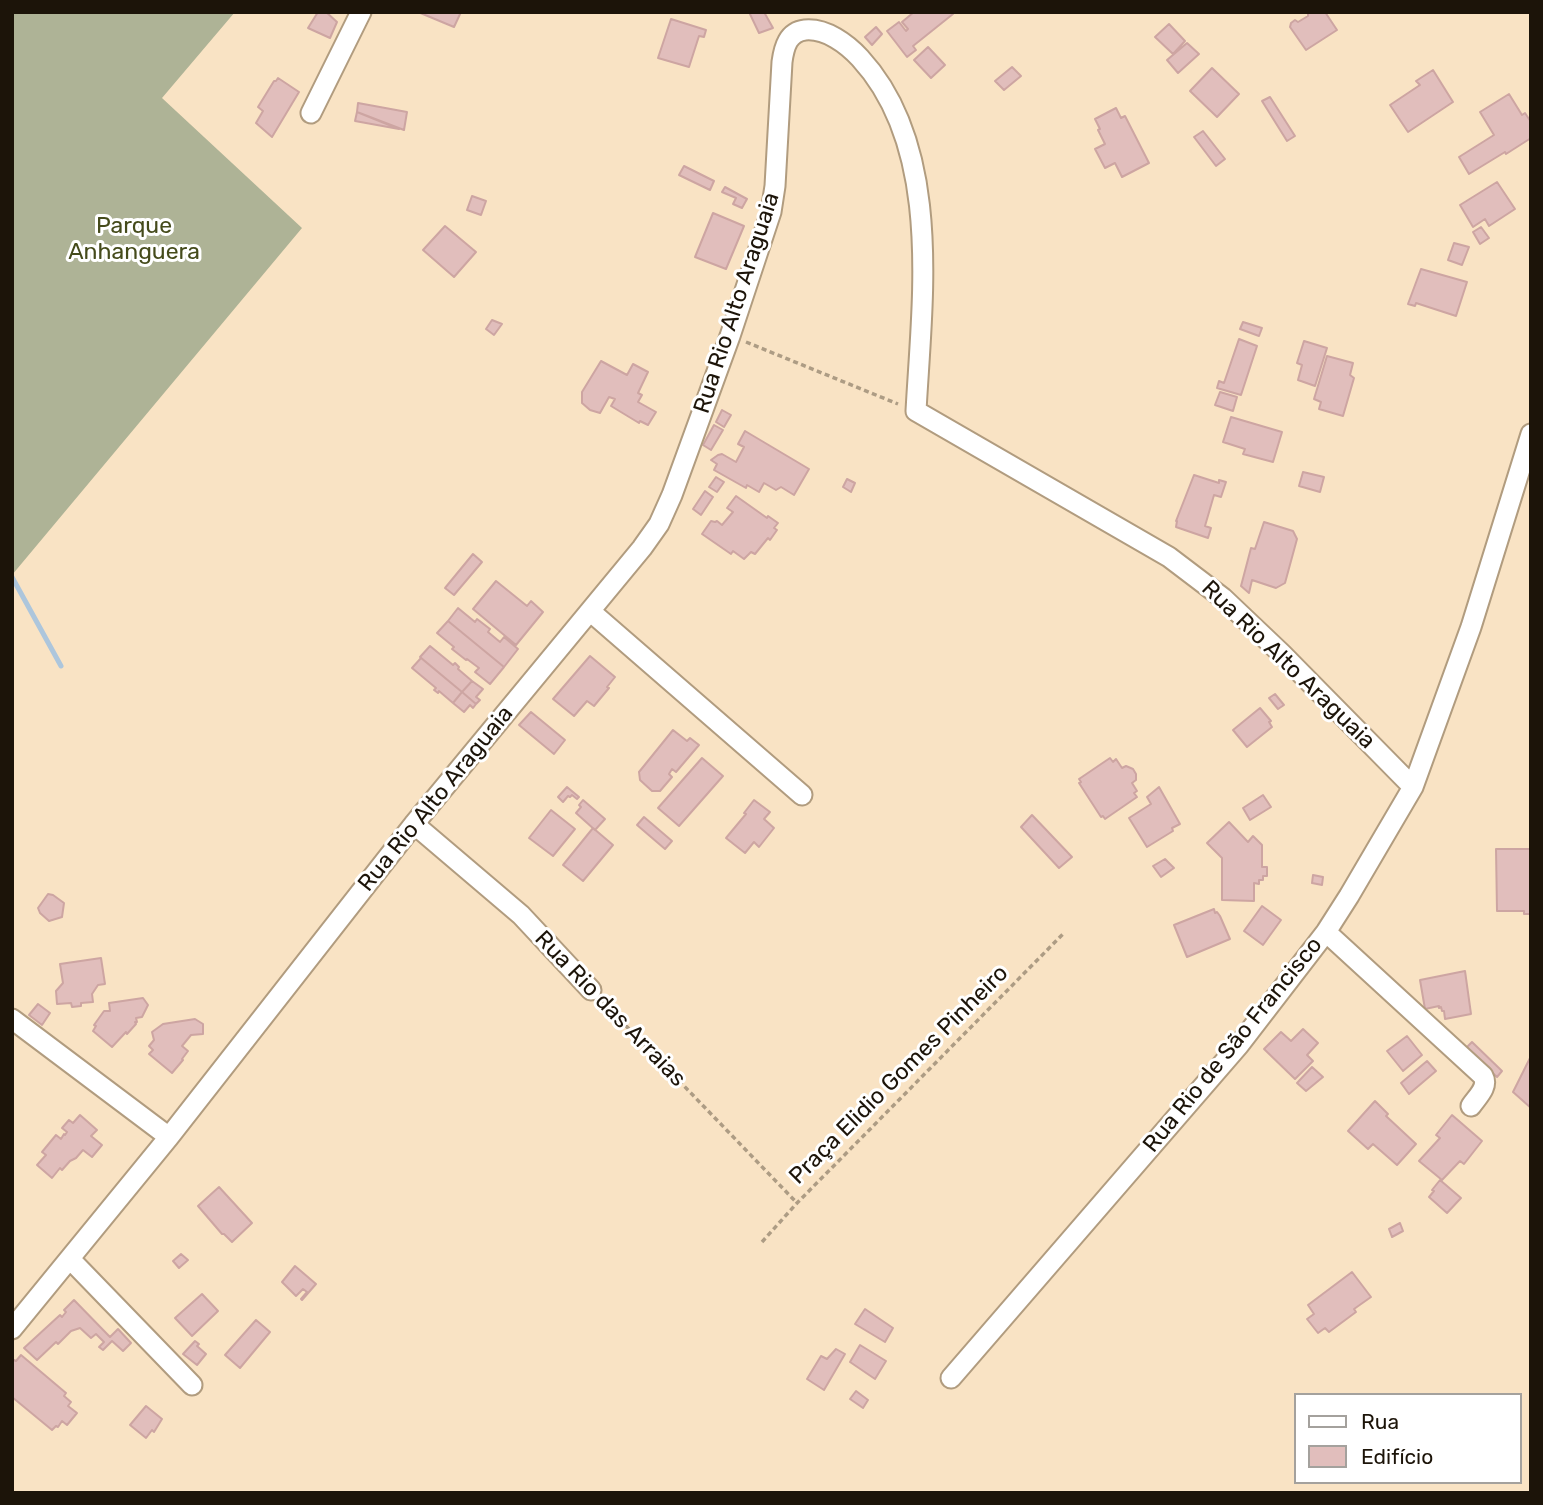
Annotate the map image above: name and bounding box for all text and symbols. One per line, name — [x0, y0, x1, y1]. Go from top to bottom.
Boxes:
street label: Rua Rio Alto Araguaia — [688, 189, 786, 417]
park label: Parque Anhanguera — [68, 212, 200, 266]
street label: Rua Rio Alto Araguaia — [1195, 575, 1381, 755]
street label: Rua Rio Alto Araguaia — [353, 701, 519, 897]
street label: Rua Rio das Arraias — [529, 925, 691, 1093]
street label: Rua Rio de São Francisco — [1138, 932, 1328, 1158]
street label: Praça Elidio Gomes Pinheiro — [784, 960, 1014, 1190]
legend — [1294, 1393, 1522, 1484]
text: Rua — [1361, 1409, 1399, 1434]
text: Edifício — [1361, 1444, 1433, 1469]

